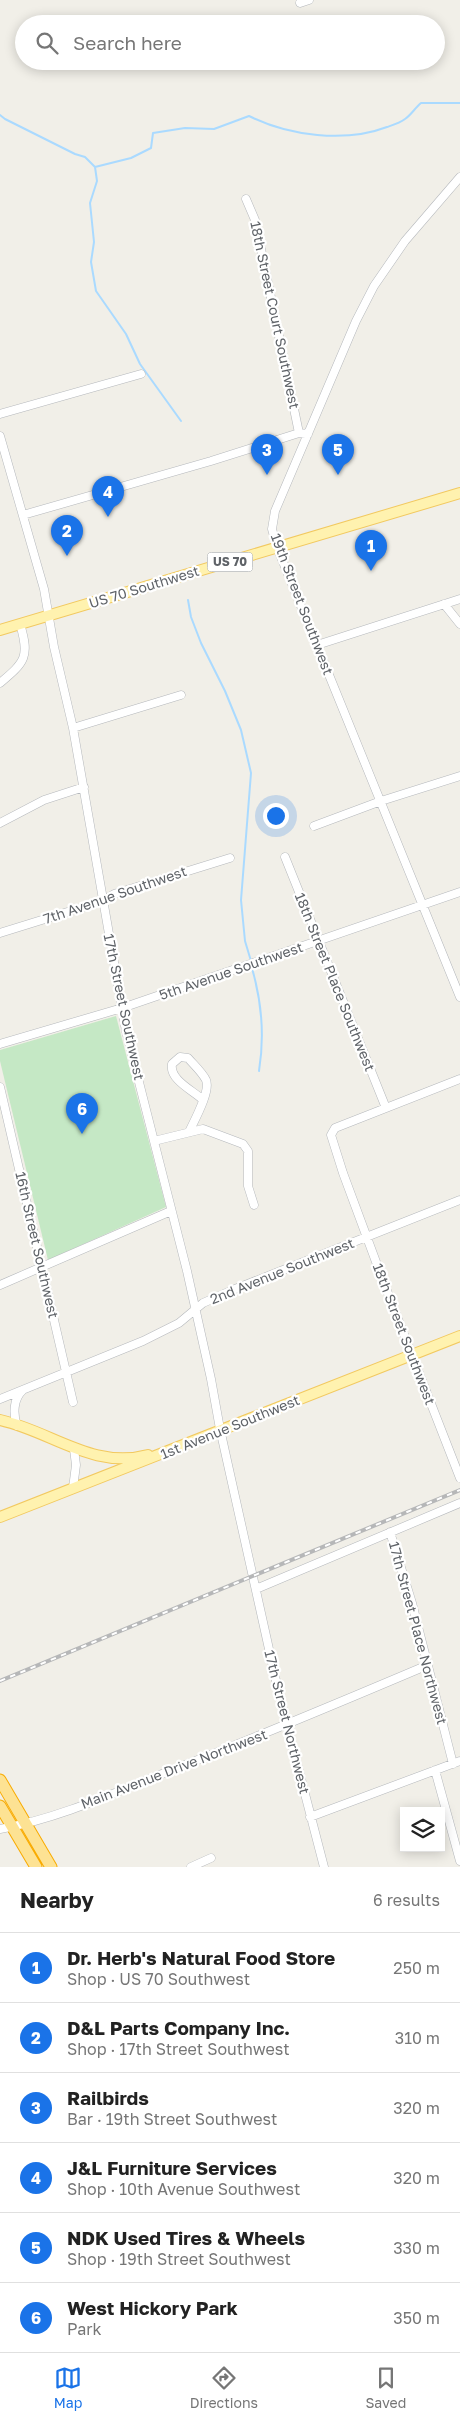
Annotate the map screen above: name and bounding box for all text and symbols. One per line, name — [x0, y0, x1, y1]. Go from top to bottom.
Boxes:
search box — [15, 15, 445, 70]
icon: search — [33, 29, 61, 57]
text: Search here — [73, 31, 182, 54]
street label: 18th Street Court Southwest — [247, 219, 304, 410]
pin: 3 — [251, 434, 283, 475]
pin: 5 — [322, 434, 354, 475]
pin: 4 — [92, 476, 124, 517]
pin: 2 — [51, 515, 83, 556]
pin: 1 — [355, 530, 387, 571]
street label: 19th Street Southwest — [268, 531, 337, 677]
road number: US 70 — [208, 552, 252, 572]
street label: US 70 Southwest — [87, 562, 201, 611]
your location — [263, 803, 289, 829]
street label: 7th Avenue Southwest — [41, 862, 189, 927]
street label: 18th Street Place Southwest — [292, 890, 379, 1074]
street label: 17th Street Southwest — [101, 932, 148, 1082]
street label: 5th Avenue Southwest — [157, 938, 305, 1003]
pin: 6 — [66, 1093, 98, 1134]
street label: 16th Street Southwest — [12, 1170, 63, 1320]
street label: 2nd Avenue Southwest — [207, 1234, 356, 1307]
street label: 18th Street Southwest — [370, 1261, 439, 1407]
street label: 1st Avenue Southwest — [158, 1391, 302, 1462]
street label: 17th Street Place Northwest — [386, 1539, 451, 1726]
street label: 17th Street Northwest — [261, 1648, 314, 1796]
street label: Main Avenue Drive Northwest — [78, 1725, 269, 1812]
map controls — [400, 1807, 445, 1852]
button: layers — [400, 1807, 445, 1852]
text: Nearby — [20, 1887, 94, 1913]
text: 6 results — [373, 1890, 440, 1910]
text: Dr. Herb's Natural Food Store — [67, 1946, 335, 1969]
text: 1 — [32, 1958, 40, 1978]
text: 250 m — [393, 1958, 440, 1978]
text: Shop · US 70 Southwest — [67, 1969, 250, 1989]
text: D&L Parts Company Inc. — [67, 2016, 290, 2039]
text: 2 — [31, 2028, 41, 2048]
text: 310 m — [395, 2028, 440, 2048]
text: Shop · 17th Street Southwest — [67, 2039, 290, 2059]
text: Railbirds — [67, 2086, 149, 2109]
text: 3 — [31, 2098, 41, 2118]
text: 320 m — [393, 2098, 440, 2118]
text: Bar · 19th Street Southwest — [67, 2109, 277, 2129]
text: J&L Furniture Services — [67, 2156, 277, 2179]
text: 4 — [31, 2168, 41, 2188]
text: 320 m — [393, 2168, 440, 2188]
text: Shop · 10th Avenue Southwest — [67, 2179, 300, 2199]
text: NDK Used Tires & Wheels — [67, 2226, 305, 2249]
text: 5 — [31, 2238, 41, 2258]
text: 330 m — [393, 2238, 440, 2258]
text: Shop · 19th Street Southwest — [67, 2249, 291, 2269]
text: West Hickory Park — [67, 2296, 238, 2319]
text: 6 — [31, 2308, 41, 2328]
text: 350 m — [393, 2308, 440, 2328]
text: Park — [67, 2319, 102, 2339]
tab: Map — [54, 2364, 82, 2411]
tab: Directions — [190, 2364, 258, 2411]
tab: Saved — [365, 2364, 406, 2411]

